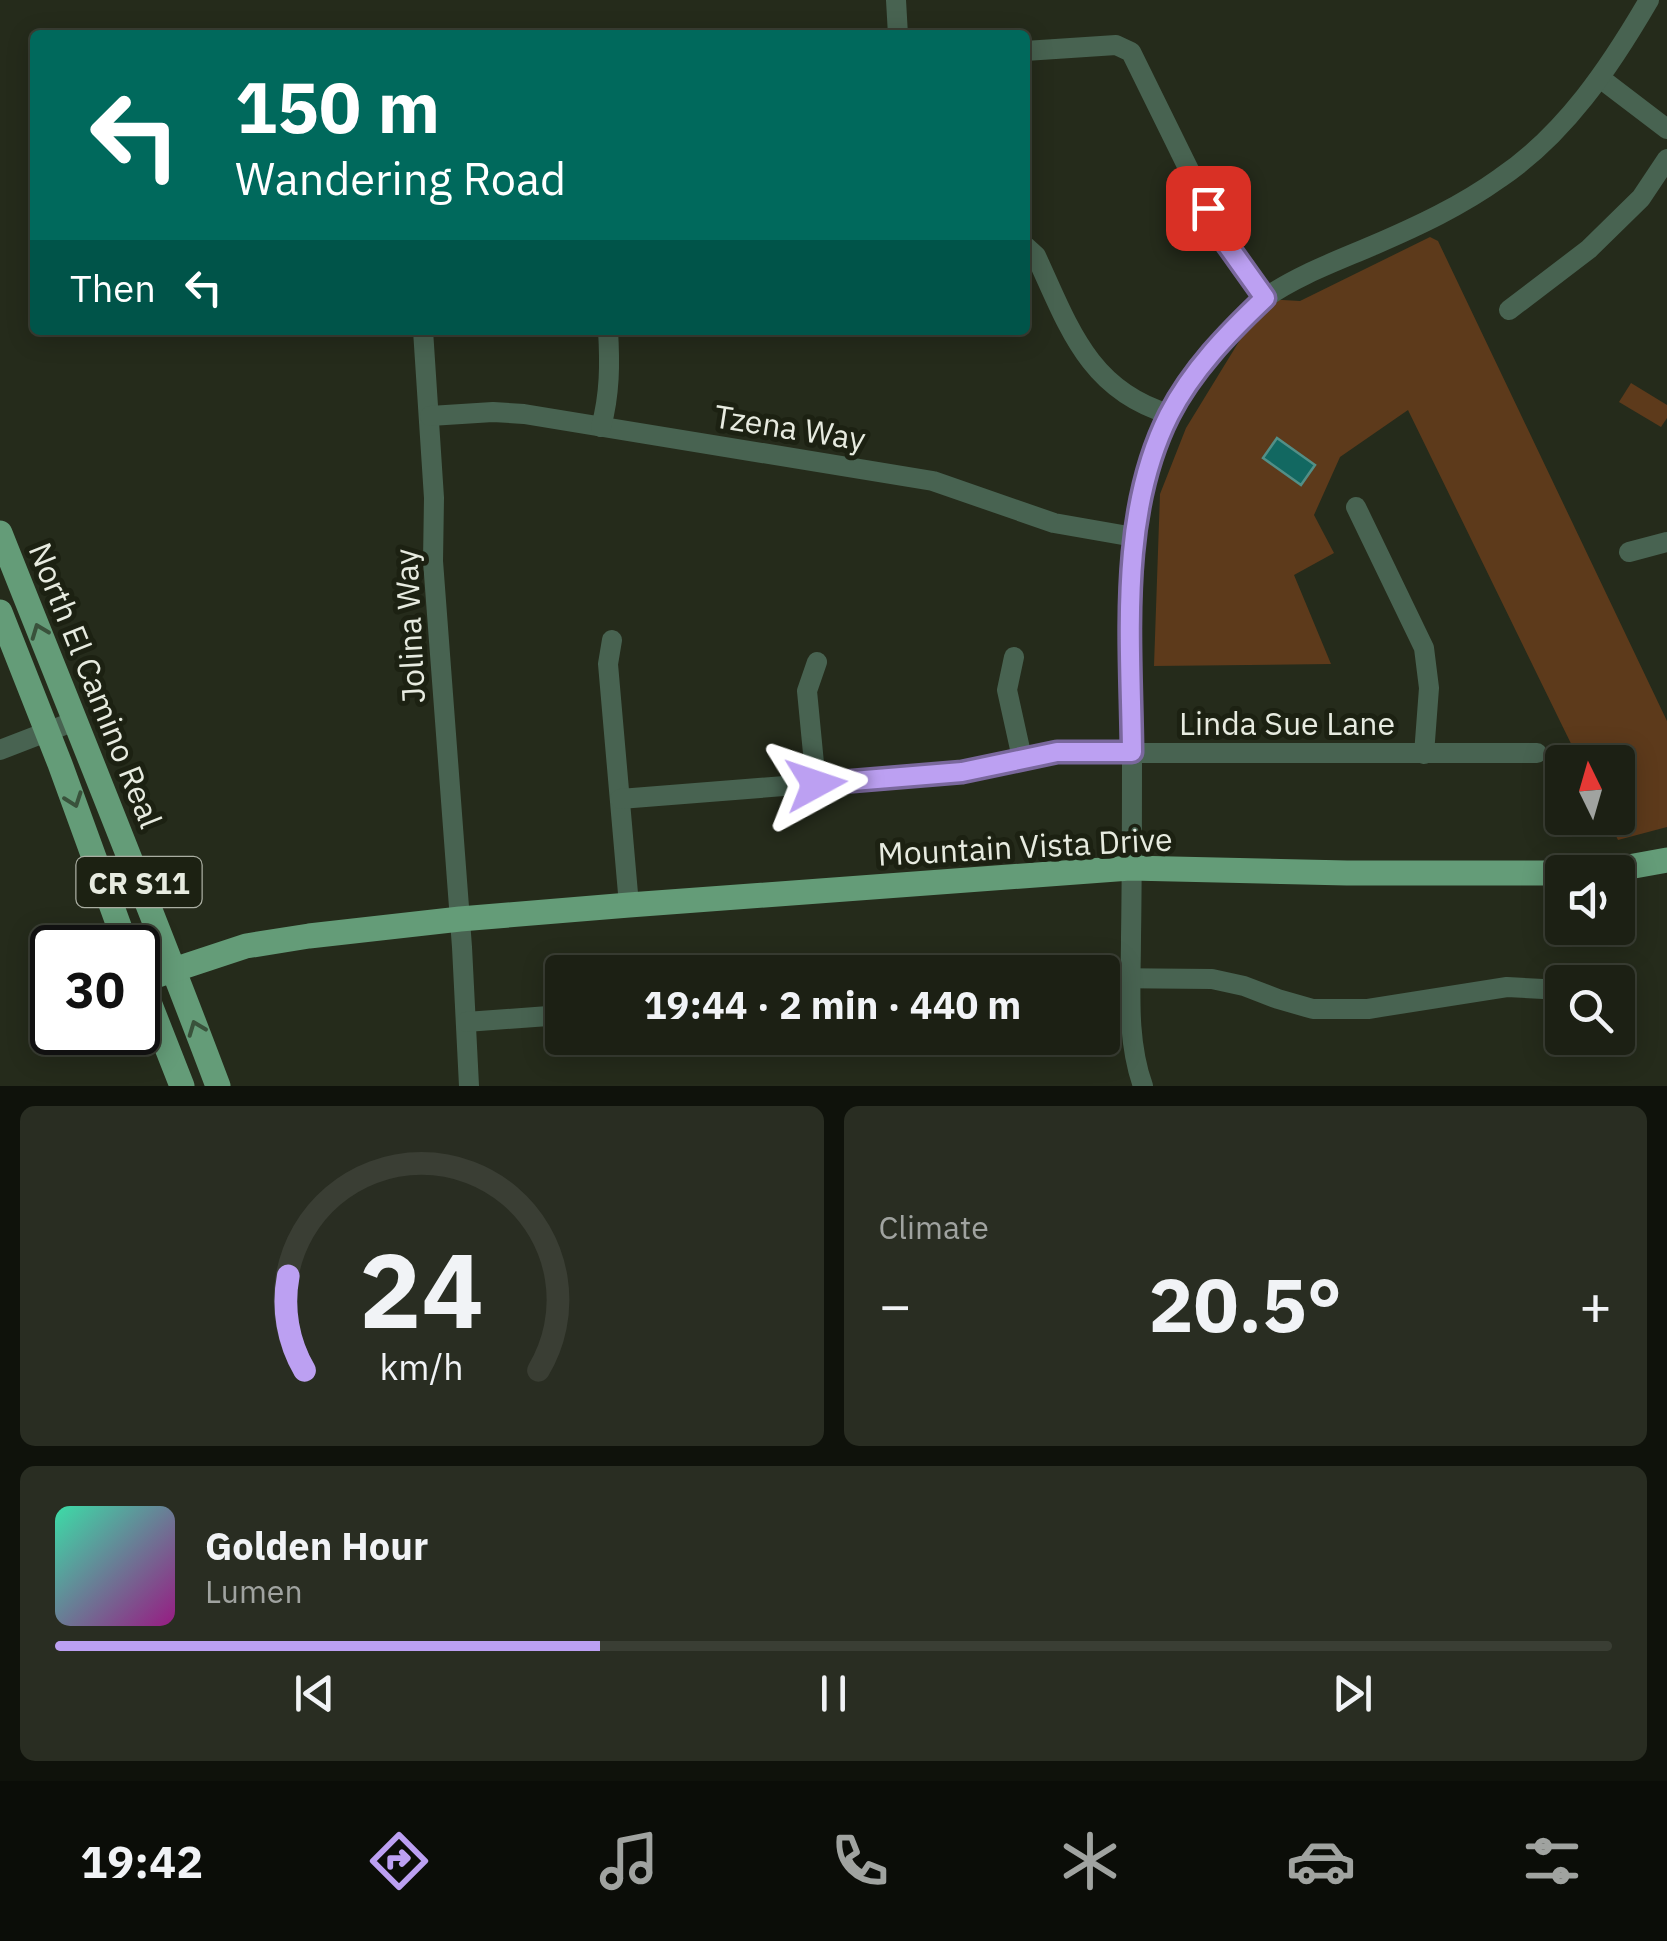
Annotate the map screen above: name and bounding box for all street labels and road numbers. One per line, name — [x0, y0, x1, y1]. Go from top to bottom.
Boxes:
street label: Tzena Way — [711, 394, 869, 460]
street label: North El Camino Real — [20, 536, 172, 834]
street label: Jolina Way — [384, 548, 434, 704]
street label: Linda Sue Lane — [1179, 702, 1395, 744]
street label: Mountain Vista Drive — [876, 817, 1174, 875]
road number: CR S11 — [76, 857, 202, 907]

